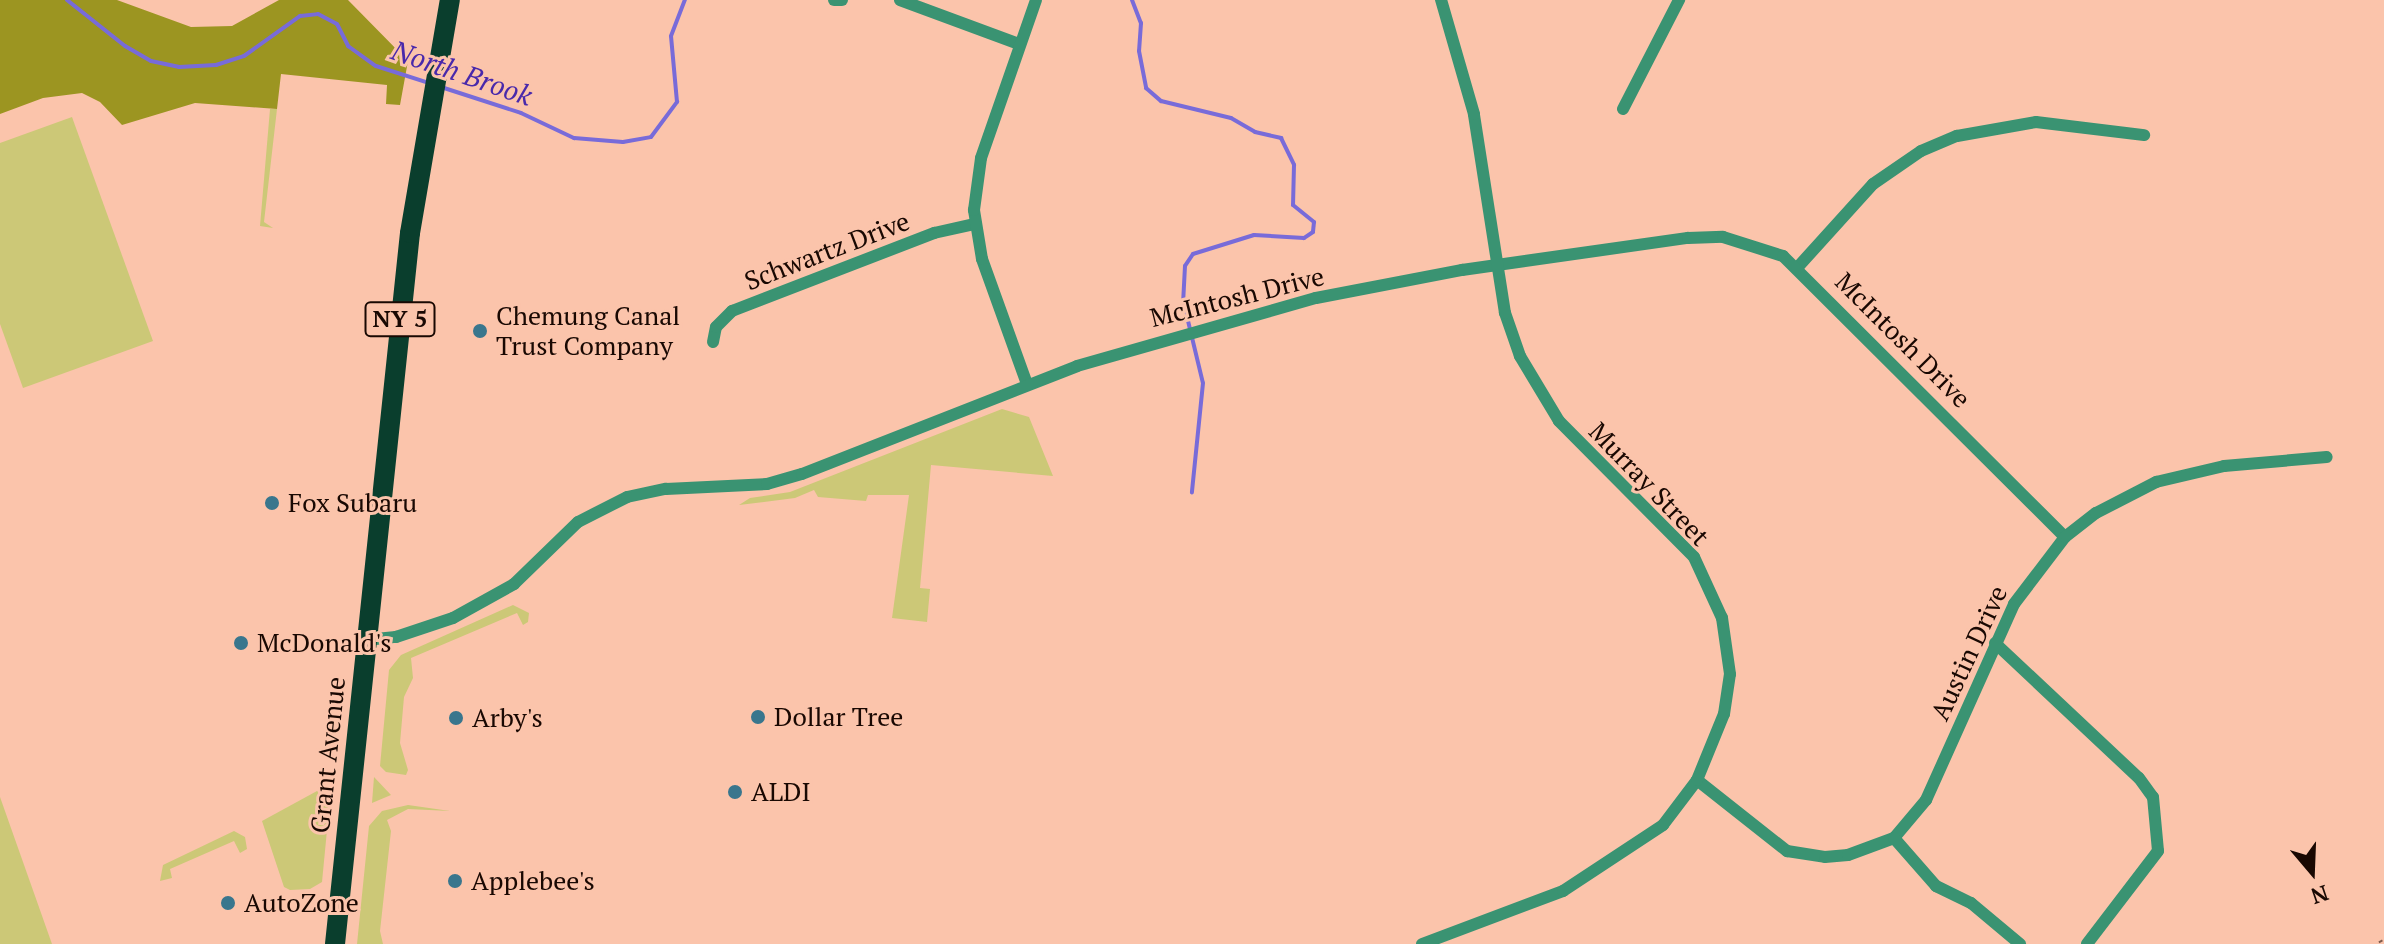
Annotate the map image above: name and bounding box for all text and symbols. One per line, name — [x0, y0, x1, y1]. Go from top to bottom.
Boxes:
water label: North Brook — [387, 33, 537, 113]
street label: Schwartz Drive — [740, 205, 914, 297]
street label: McIntosh Drive — [1147, 260, 1327, 334]
street label: McIntosh Drive — [1829, 266, 1977, 414]
road number: NY 5 — [364, 299, 436, 339]
place label: Chemung Canal Trust Company — [496, 300, 680, 362]
marker: Chemung Canal Trust Company — [471, 322, 489, 340]
street label: Murray Street — [1582, 416, 1716, 552]
place label: Fox Subaru — [288, 487, 417, 519]
marker: Fox Subaru — [263, 494, 281, 512]
street label: Austin Drive — [1924, 581, 2014, 725]
place label: McDonald's — [257, 627, 392, 659]
marker: McDonald's — [232, 634, 250, 652]
street label: Grant Avenue — [304, 675, 352, 835]
place label: Dollar Tree — [774, 701, 903, 733]
place label: Arby's — [472, 702, 543, 734]
marker: Dollar Tree — [749, 708, 767, 726]
marker: Arby's — [447, 709, 465, 727]
place label: ALDI — [751, 776, 811, 808]
marker: ALDI — [726, 783, 744, 801]
north arrow — [2272, 832, 2352, 912]
place label: Applebee's — [471, 865, 595, 897]
marker: Applebee's — [446, 872, 464, 890]
text: N — [2307, 879, 2333, 912]
place label: AutoZone — [244, 887, 359, 919]
marker: AutoZone — [219, 894, 237, 912]

